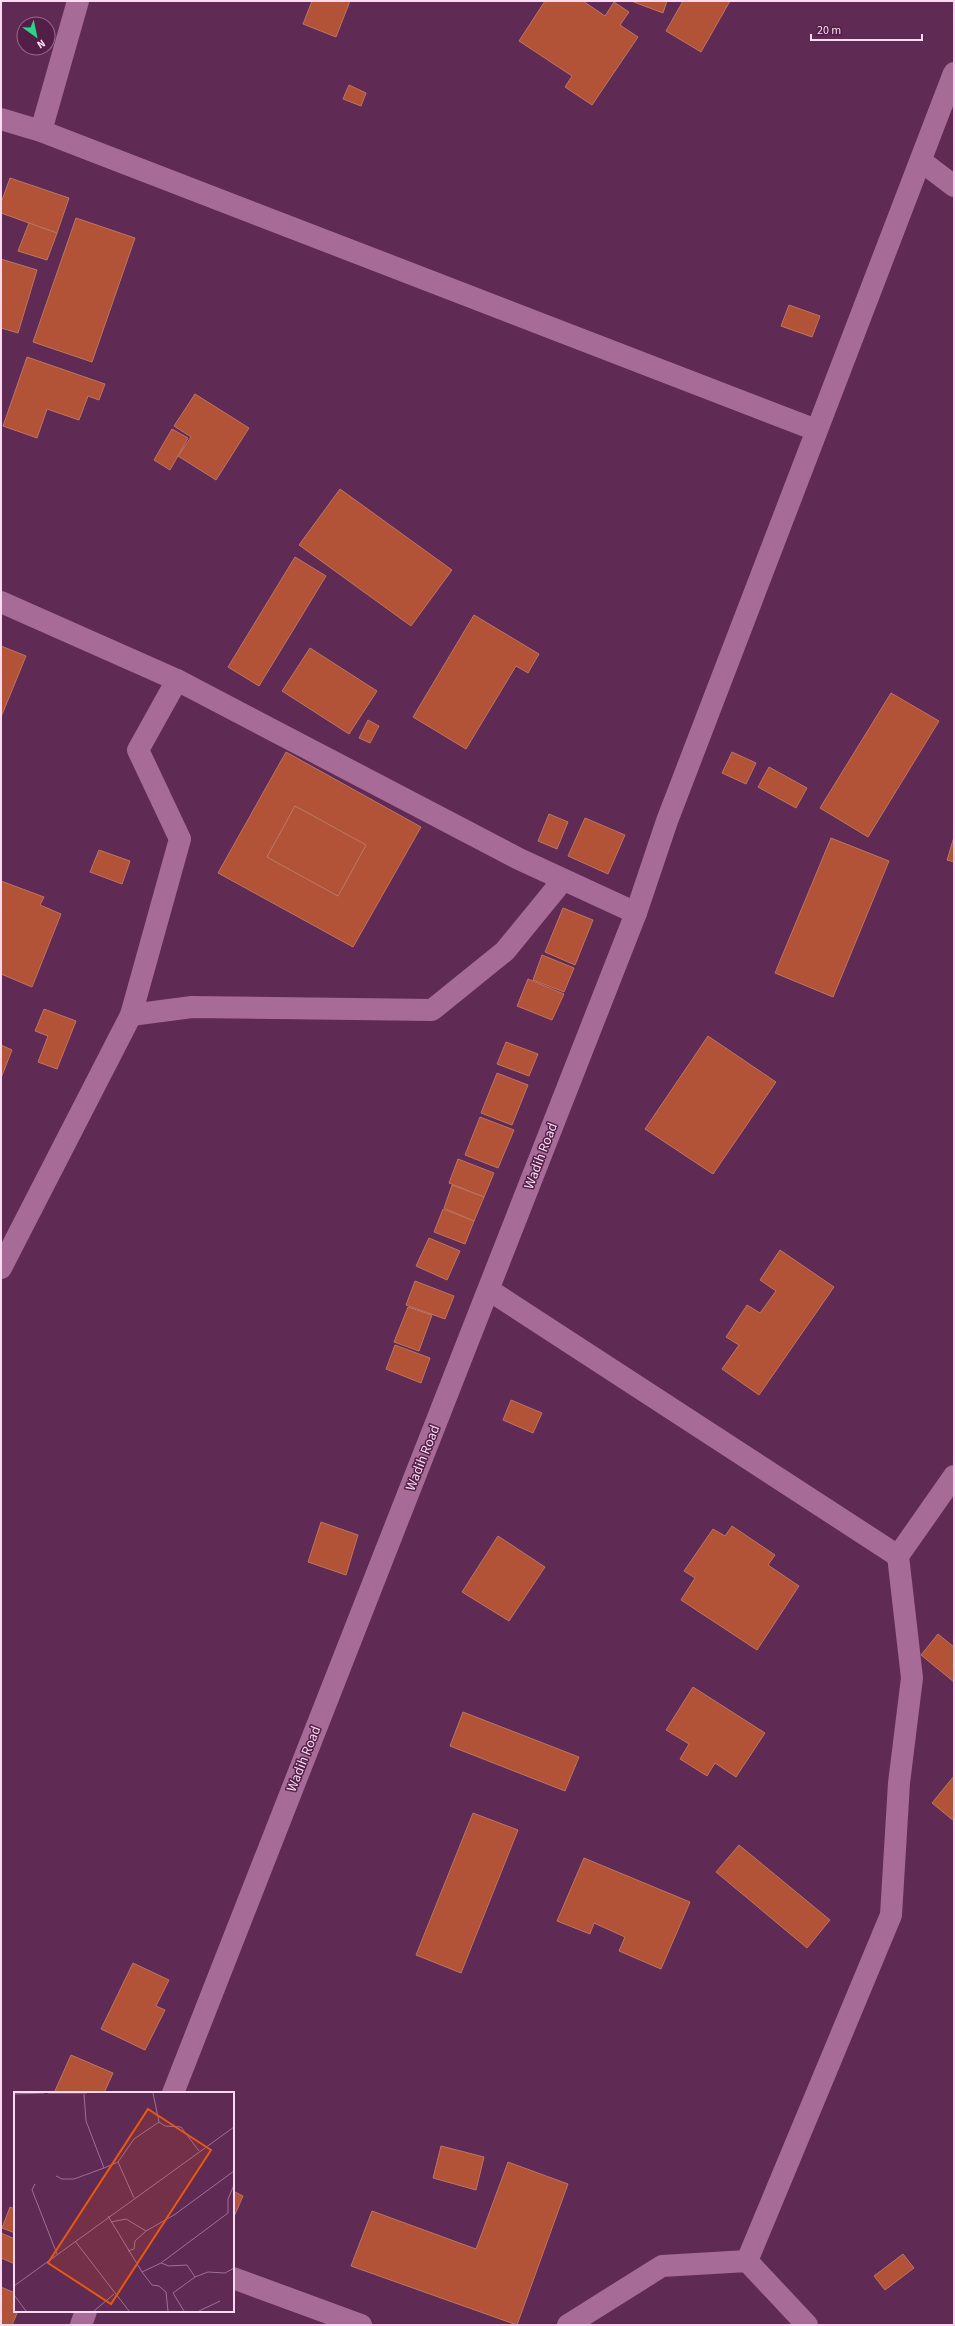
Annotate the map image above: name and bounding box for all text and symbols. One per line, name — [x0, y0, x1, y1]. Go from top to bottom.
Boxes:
north arrow — [16, 16, 56, 56]
scale bar — [811, 16, 922, 42]
text: 20 m — [817, 22, 841, 39]
text: N — [34, 36, 48, 52]
street label: Wadih Road — [519, 1120, 563, 1192]
street label: Wadih Road — [401, 1422, 445, 1494]
street label: Wadih Road — [282, 1723, 326, 1795]
inset map — [14, 2092, 234, 2312]

